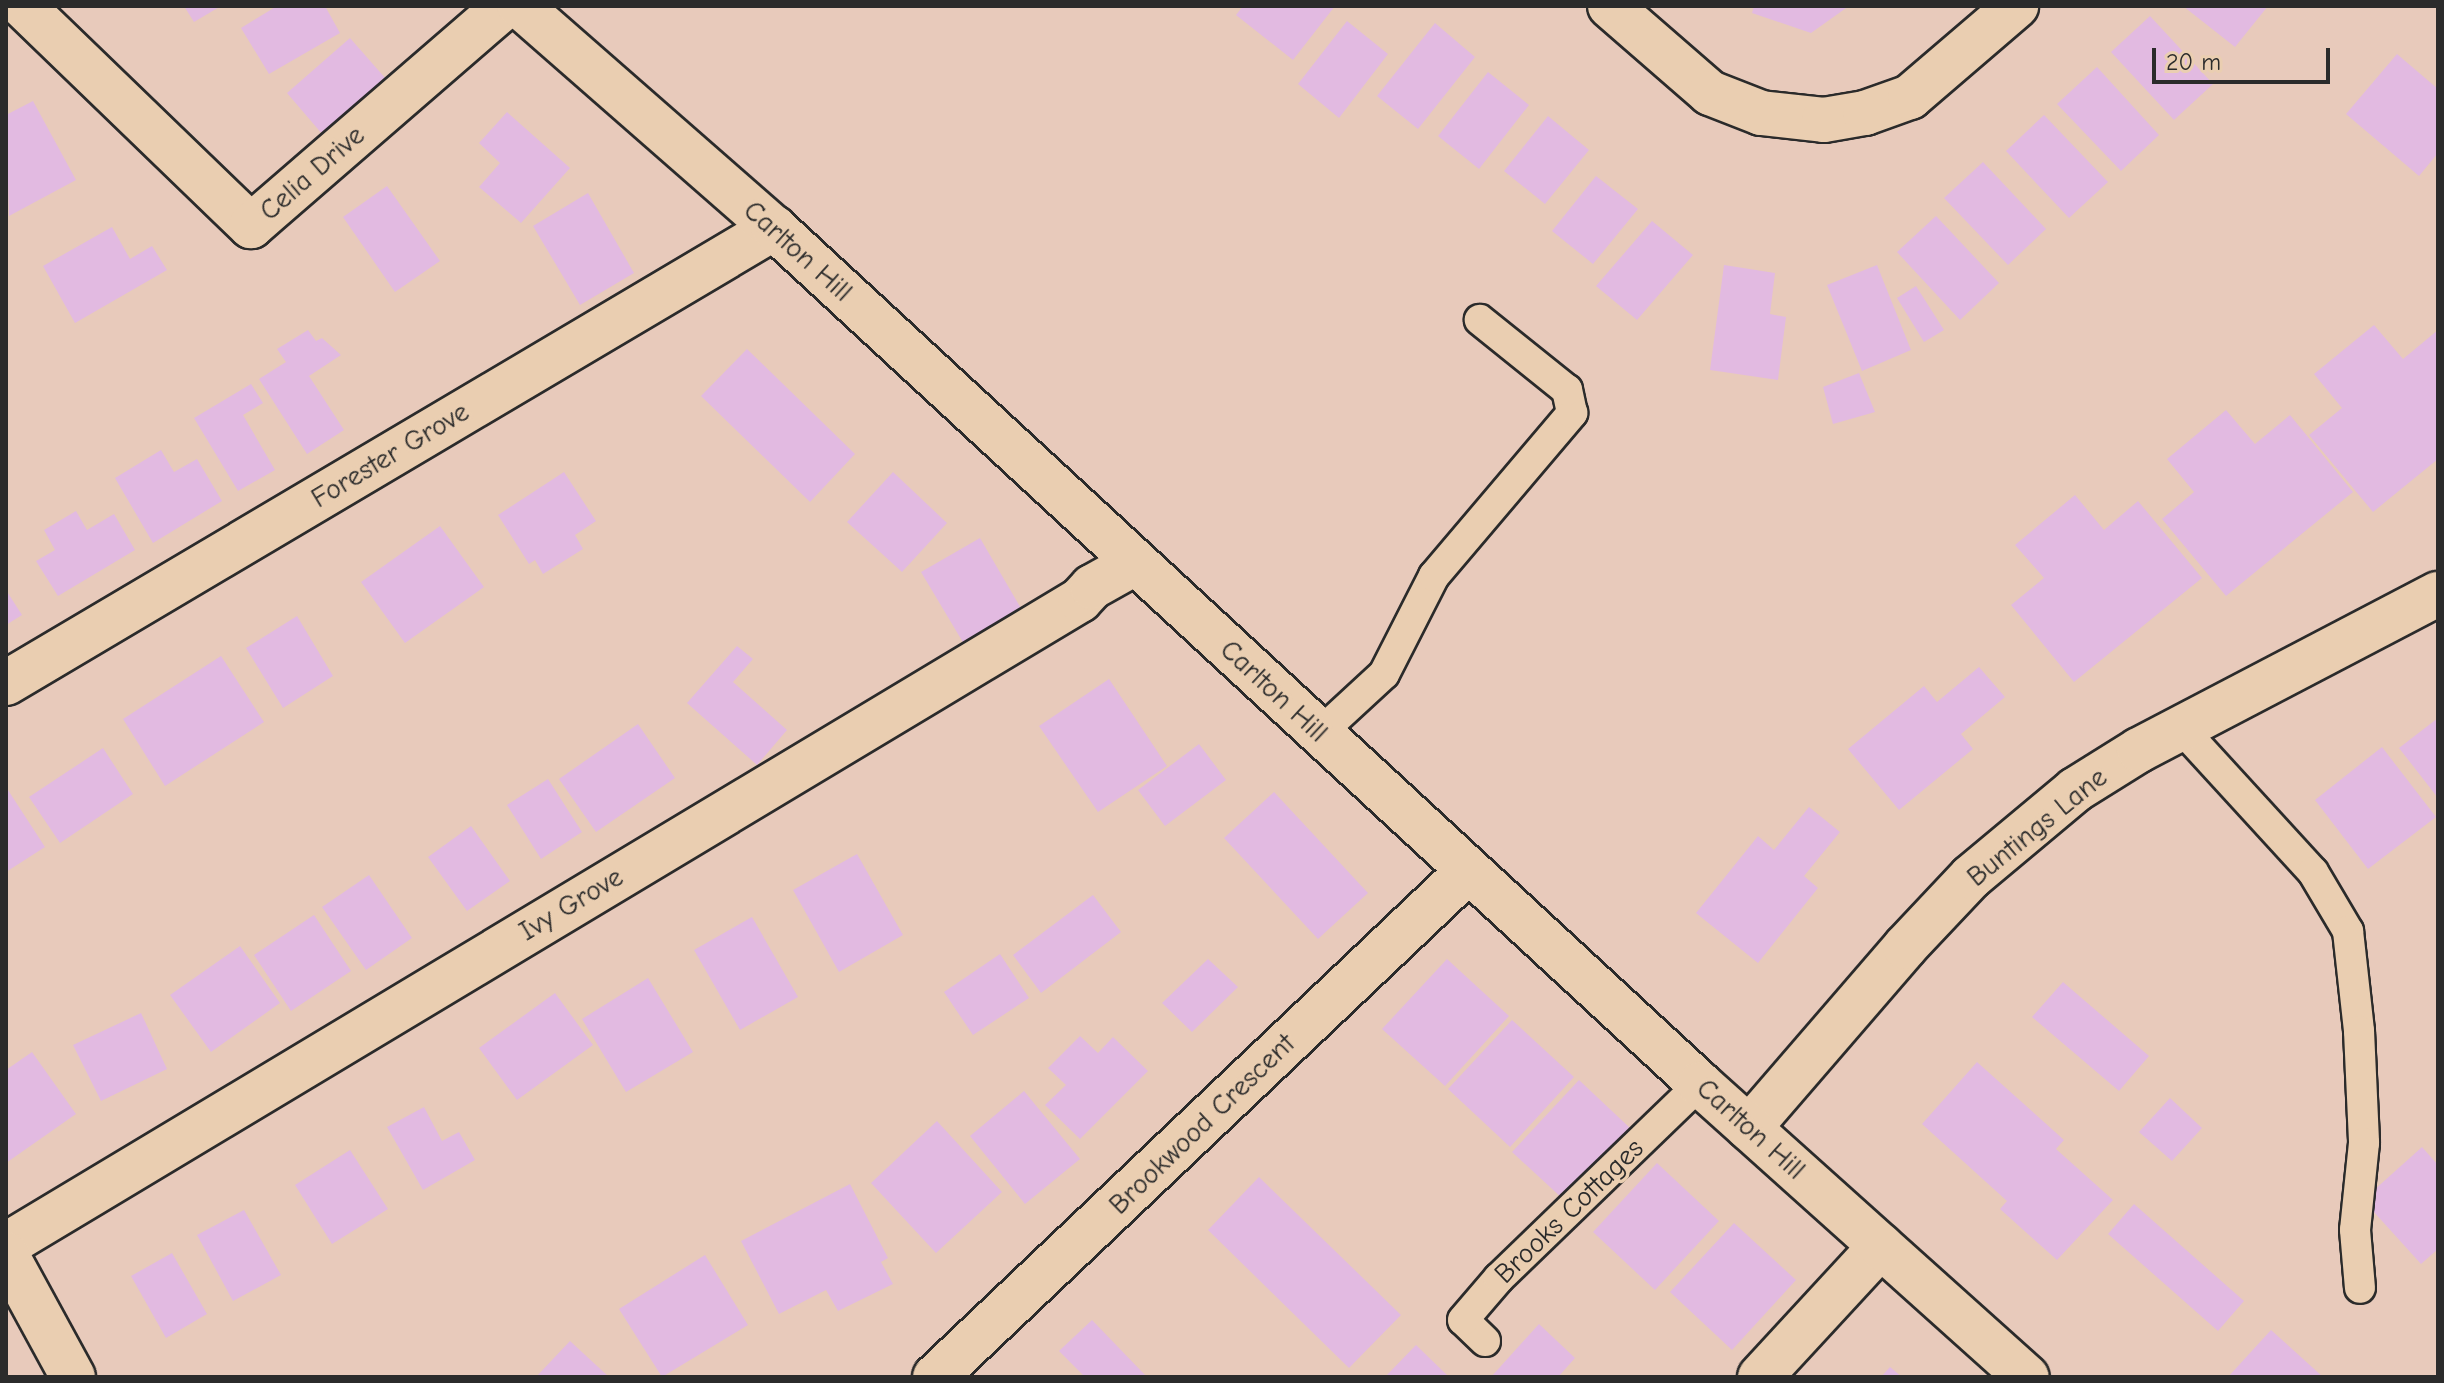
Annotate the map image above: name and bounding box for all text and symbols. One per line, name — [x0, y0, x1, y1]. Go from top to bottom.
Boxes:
scale bar — [2156, 32, 2334, 82]
text: 20 m — [2166, 48, 2221, 76]
street label: Celia Drive — [253, 118, 371, 228]
street label: Carlton Hill — [737, 193, 859, 309]
street label: Forester Grove — [305, 395, 475, 515]
street label: Carlton Hill — [1213, 633, 1335, 749]
street label: Buntings Lane — [1960, 760, 2114, 894]
street label: Ivy Grove — [513, 860, 629, 948]
street label: Brookwood Crescent — [1102, 1027, 1302, 1221]
street label: Carlton Hill — [1690, 1071, 1812, 1187]
street label: Brooks Cottages — [1488, 1131, 1650, 1291]

